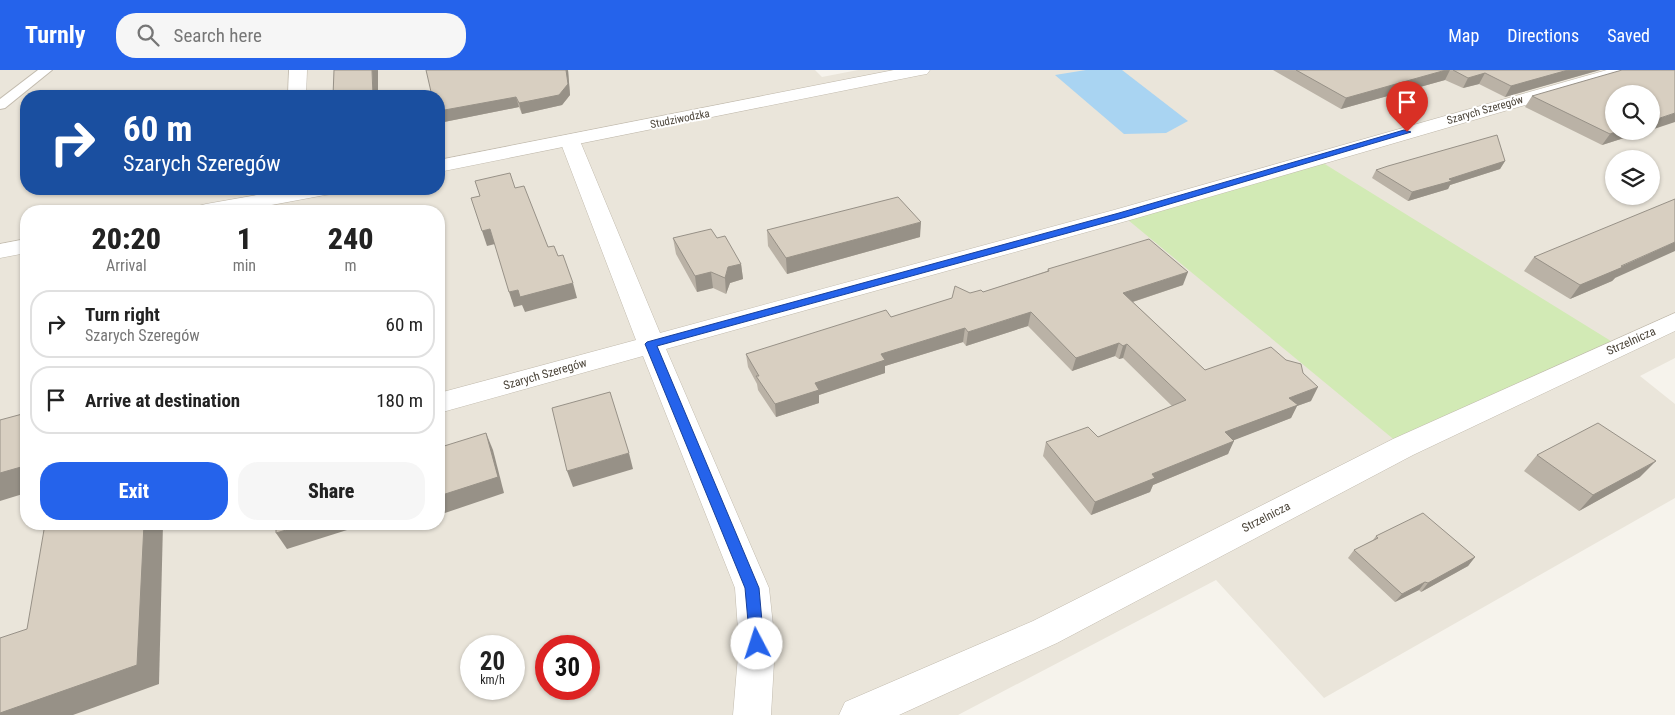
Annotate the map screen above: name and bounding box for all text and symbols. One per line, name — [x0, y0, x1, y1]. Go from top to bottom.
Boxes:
search box — [116, 13, 466, 58]
text: Turnly — [25, 21, 86, 49]
icon: search — [134, 21, 162, 49]
text: Search here — [174, 24, 262, 47]
text: Map — [1448, 25, 1479, 46]
text: Directions — [1507, 25, 1579, 46]
text: Saved — [1607, 25, 1650, 46]
pin — [1386, 81, 1428, 132]
map controls — [1605, 85, 1660, 205]
button: search — [1605, 85, 1660, 140]
icon: arrive — [1393, 88, 1421, 116]
street label: Szarych Szeregów — [1445, 93, 1525, 127]
street label: Studziwodzka — [649, 107, 711, 131]
text: 60 m — [123, 109, 192, 150]
icon: right — [40, 110, 105, 175]
button: layers — [1605, 150, 1660, 205]
text: Szarych Szeregów — [123, 151, 281, 176]
text: 20:20 — [92, 221, 161, 256]
text: 1 — [237, 221, 252, 256]
text: 240 — [328, 221, 373, 256]
text: Arrival — [106, 256, 147, 275]
text: min — [233, 256, 256, 275]
text: m — [345, 256, 357, 275]
text: Turn right — [85, 303, 160, 326]
icon: right — [42, 310, 70, 338]
text: 60 m — [386, 313, 423, 336]
street label: Strzelnicza — [1604, 324, 1658, 358]
text: Szarych Szeregów — [85, 326, 200, 345]
street label: Szarych Szeregów — [502, 355, 588, 393]
icon: arrive — [42, 386, 70, 414]
text: Arrive at destination — [85, 389, 240, 412]
text: 180 m — [376, 389, 423, 412]
button: Exit — [40, 462, 228, 520]
button: Share — [238, 462, 425, 520]
street label: Strzelnicza — [1240, 499, 1293, 535]
position arrow — [730, 617, 782, 669]
speed limit sign: 30 — [535, 635, 600, 700]
text: 20 — [480, 647, 505, 676]
text: km/h — [480, 673, 505, 687]

